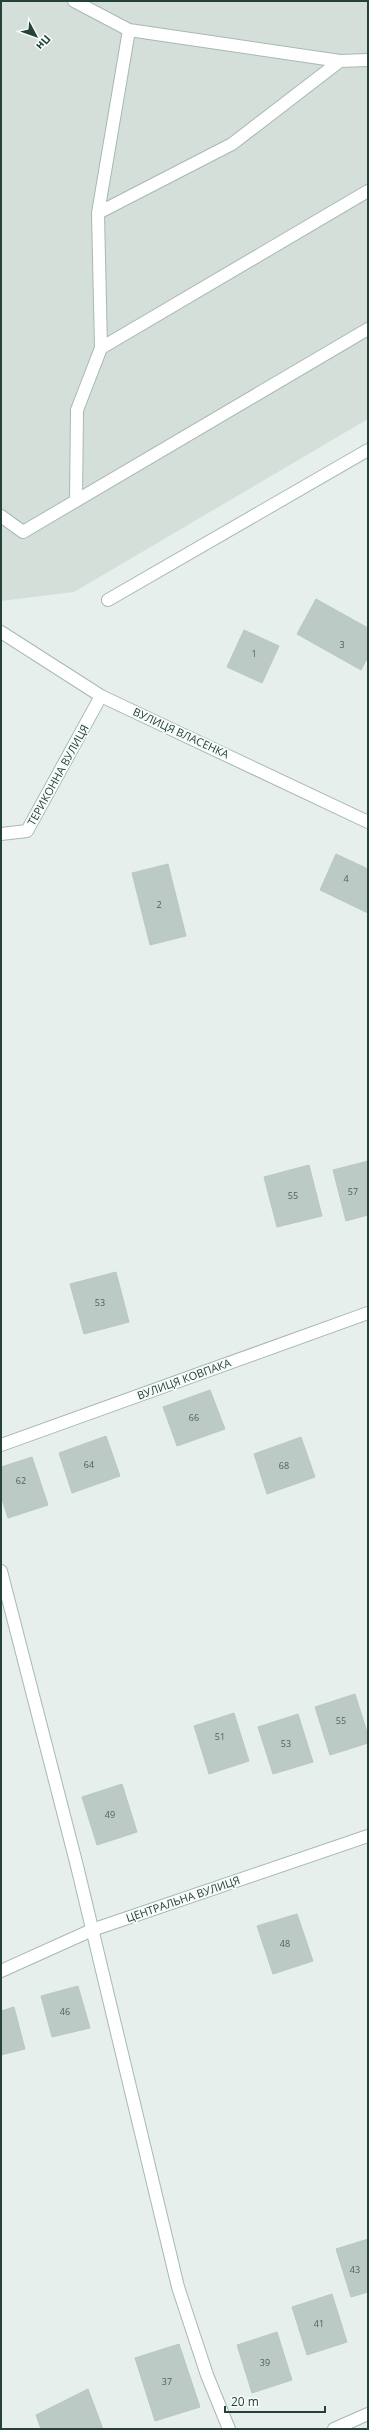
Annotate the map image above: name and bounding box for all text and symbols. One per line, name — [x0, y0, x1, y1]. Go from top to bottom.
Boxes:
north arrow — [16, 16, 56, 56]
text: Пн — [33, 32, 55, 54]
house number: 3 — [339, 638, 345, 651]
house number: 1 — [251, 647, 257, 660]
street label: ВУЛИЦЯ ВЛАСЕНКА — [131, 704, 232, 761]
street label: ТЕРИКОННА ВУЛИЦЯ — [23, 721, 92, 828]
house number: 4 — [343, 872, 349, 885]
house number: 2 — [156, 898, 162, 911]
house number: 57 — [348, 1185, 358, 1198]
house number: 55 — [288, 1189, 298, 1202]
house number: 53 — [95, 1296, 105, 1309]
street label: ВУЛИЦЯ КОВПАКА — [135, 1355, 233, 1402]
house number: 66 — [189, 1411, 199, 1424]
house number: 64 — [84, 1458, 94, 1471]
house number: 68 — [279, 1459, 289, 1472]
house number: 62 — [16, 1474, 26, 1487]
house number: 55 — [336, 1714, 346, 1727]
house number: 51 — [215, 1730, 225, 1743]
house number: 53 — [281, 1737, 291, 1750]
house number: 49 — [105, 1808, 115, 1821]
street label: ЦЕНТРАЛЬНА ВУЛИЦЯ — [124, 1872, 242, 1925]
house number: 48 — [280, 1937, 290, 1950]
house number: 46 — [60, 2005, 70, 2018]
house number: 43 — [350, 2263, 360, 2276]
house number: 41 — [314, 2317, 324, 2330]
house number: 39 — [260, 2356, 270, 2369]
house number: 37 — [162, 2375, 172, 2388]
scale bar — [225, 2388, 325, 2414]
text: 20 m — [231, 2393, 259, 2410]

